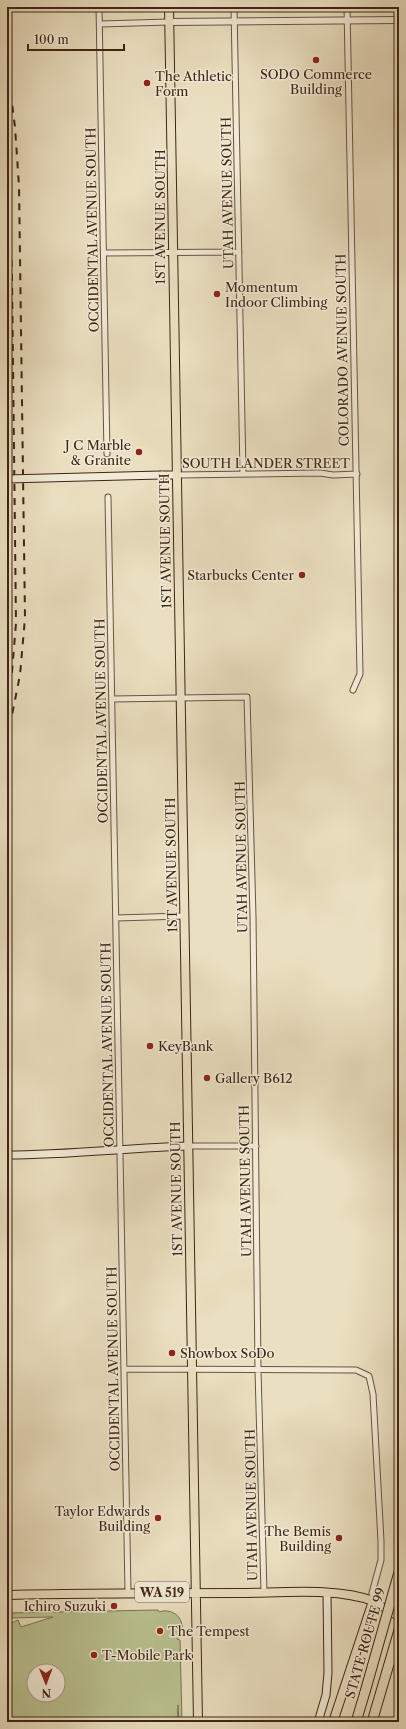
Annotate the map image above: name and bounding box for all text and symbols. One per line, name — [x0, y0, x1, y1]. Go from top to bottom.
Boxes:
scale bar — [28, 26, 124, 52]
text: 100 m — [34, 32, 69, 47]
marker: SODO Commerce Building — [311, 55, 321, 65]
place label: SODO Commerce Building — [260, 66, 372, 97]
place label: The Athletic Form — [155, 68, 232, 99]
marker: The Athletic Form — [142, 78, 152, 88]
street label: UTAH AVENUE SOUTH — [218, 117, 236, 269]
street label: OCCIDENTAL AVENUE SOUTH — [82, 127, 102, 333]
street label: 1ST AVENUE SOUTH — [152, 149, 168, 285]
street label: COLORADO AVENUE SOUTH — [332, 253, 352, 447]
place label: Momentum Indoor Climbing — [225, 279, 327, 310]
marker: Momentum Indoor Climbing — [212, 289, 222, 299]
place label: J C Marble & Granite — [63, 437, 131, 468]
marker: J C Marble & Granite — [134, 447, 144, 457]
street label: SOUTH LANDER STREET — [182, 455, 350, 471]
street label: 1ST AVENUE SOUTH — [156, 473, 174, 609]
place label: Starbucks Center — [187, 567, 295, 583]
marker: Starbucks Center — [297, 570, 307, 580]
street label: OCCIDENTAL AVENUE SOUTH — [91, 618, 111, 824]
street label: UTAH AVENUE SOUTH — [232, 781, 250, 933]
street label: 1ST AVENUE SOUTH — [162, 797, 180, 933]
street label: OCCIDENTAL AVENUE SOUTH — [97, 942, 117, 1148]
place label: KeyBank — [158, 1038, 214, 1054]
marker: KeyBank — [145, 1041, 155, 1051]
place label: Gallery B612 — [215, 1070, 293, 1086]
marker: Gallery B612 — [202, 1073, 212, 1083]
street label: UTAH AVENUE SOUTH — [236, 1105, 254, 1257]
street label: 1ST AVENUE SOUTH — [167, 1121, 185, 1257]
street label: OCCIDENTAL AVENUE SOUTH — [103, 1266, 123, 1472]
place label: Showbox SoDo — [180, 1345, 275, 1361]
marker: Showbox SoDo — [167, 1348, 177, 1358]
street label: UTAH AVENUE SOUTH — [242, 1429, 260, 1581]
place label: Taylor Edwards Building — [54, 1503, 150, 1534]
marker: Taylor Edwards Building — [153, 1513, 163, 1523]
place label: The Bemis Building — [264, 1523, 331, 1554]
marker: The Bemis Building — [334, 1533, 344, 1543]
road number: WA 519 — [135, 1582, 189, 1602]
street label: STATE ROUTE 99 — [341, 1586, 389, 1700]
place label: Ichiro Suzuki — [24, 1598, 106, 1614]
marker: Ichiro Suzuki — [109, 1601, 119, 1611]
place label: The Tempest — [168, 1623, 250, 1639]
marker: The Tempest — [155, 1626, 165, 1636]
place label: T-Mobile Park — [102, 1647, 193, 1663]
marker: T-Mobile Park — [89, 1650, 99, 1660]
north arrow — [26, 1663, 66, 1703]
text: N — [41, 1686, 51, 1700]

